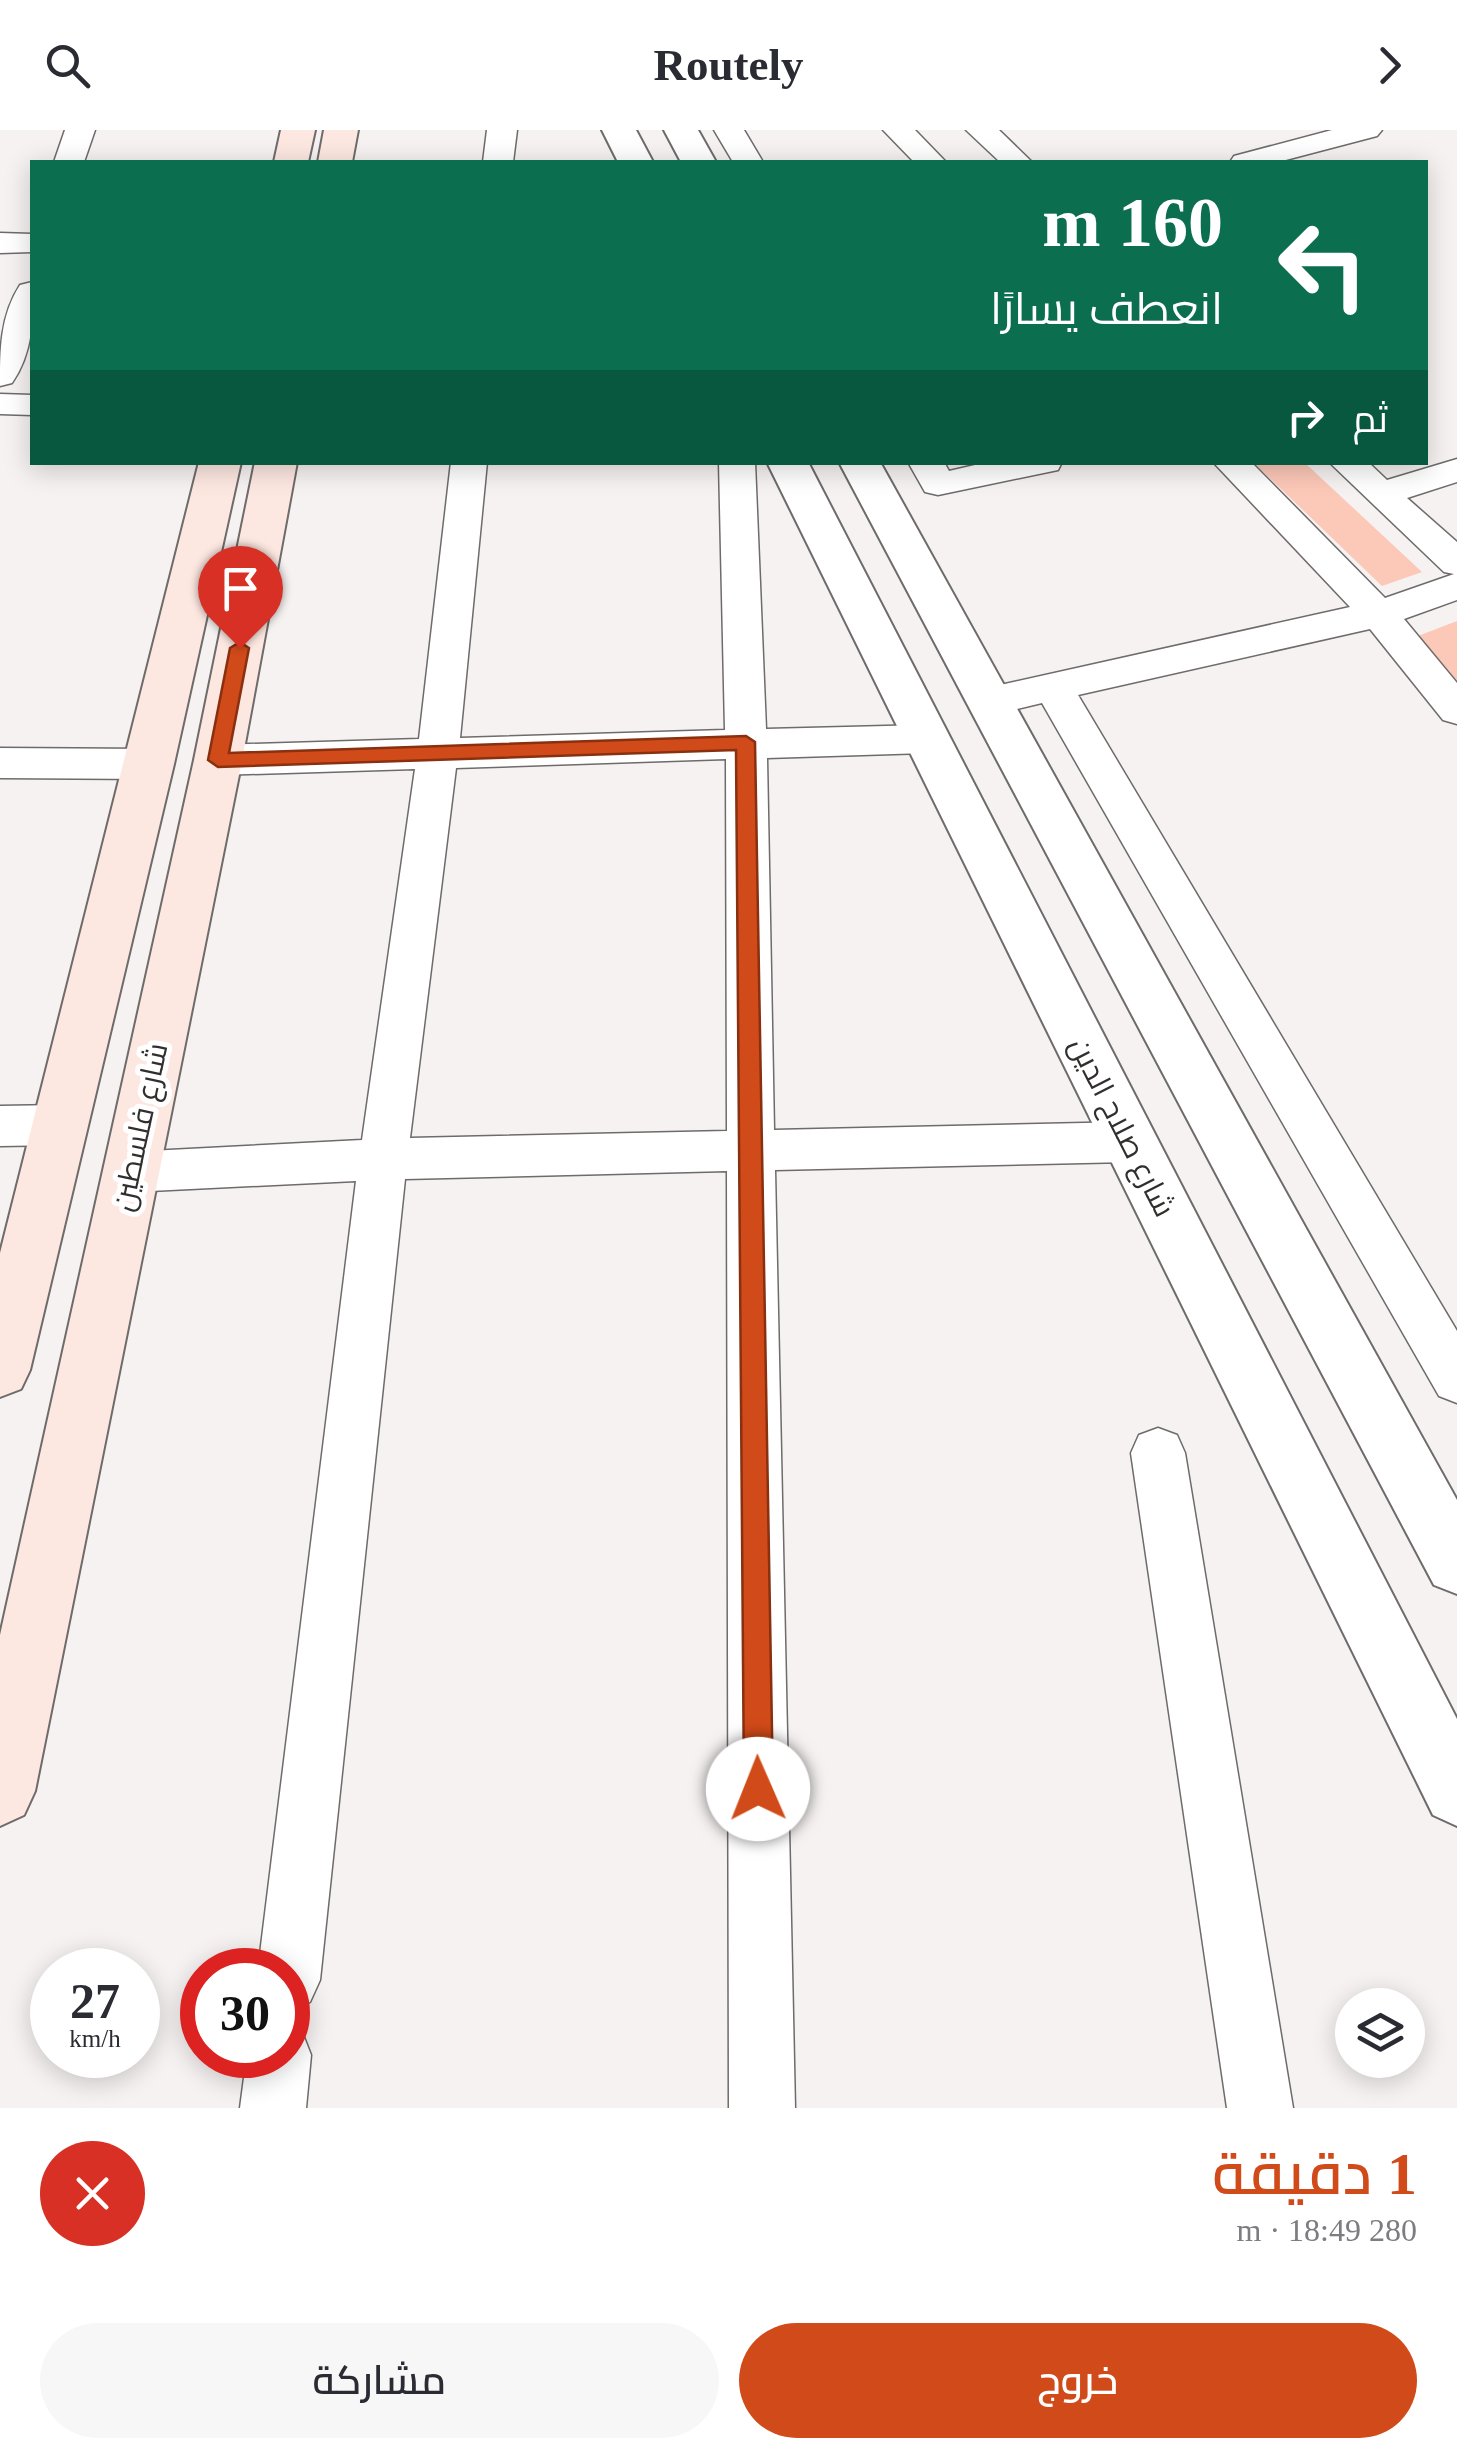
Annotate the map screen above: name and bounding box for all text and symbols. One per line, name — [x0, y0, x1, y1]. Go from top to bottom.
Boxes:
icon: search — [40, 38, 95, 93]
icon: forward — [1362, 38, 1417, 93]
text: Routely — [654, 40, 804, 90]
text: 160 m — [1042, 184, 1223, 261]
icon: left — [1258, 200, 1388, 330]
text: انعطف يسارًا — [990, 284, 1223, 334]
icon: right — [1278, 390, 1333, 445]
text: ثم — [1353, 398, 1388, 440]
pin — [198, 546, 283, 649]
icon: arrive — [213, 561, 268, 616]
street label: شارع صلاح الدين — [1060, 1032, 1182, 1224]
street label: شارع فلسطين — [106, 1040, 177, 1215]
position arrow — [706, 1737, 810, 1841]
speed limit sign: 30 — [180, 1948, 310, 2078]
text: 27 — [70, 1973, 120, 2029]
map controls — [1335, 1988, 1425, 2078]
button: layers — [1335, 1988, 1425, 2078]
text: km/h — [69, 2025, 121, 2052]
button: close — [40, 2141, 145, 2246]
text: 1 دقيقة — [1212, 2141, 1417, 2207]
text: 280 m · 18:49 — [1237, 2212, 1417, 2248]
button: مشاركة — [40, 2323, 719, 2438]
button: خروج — [739, 2323, 1417, 2438]

